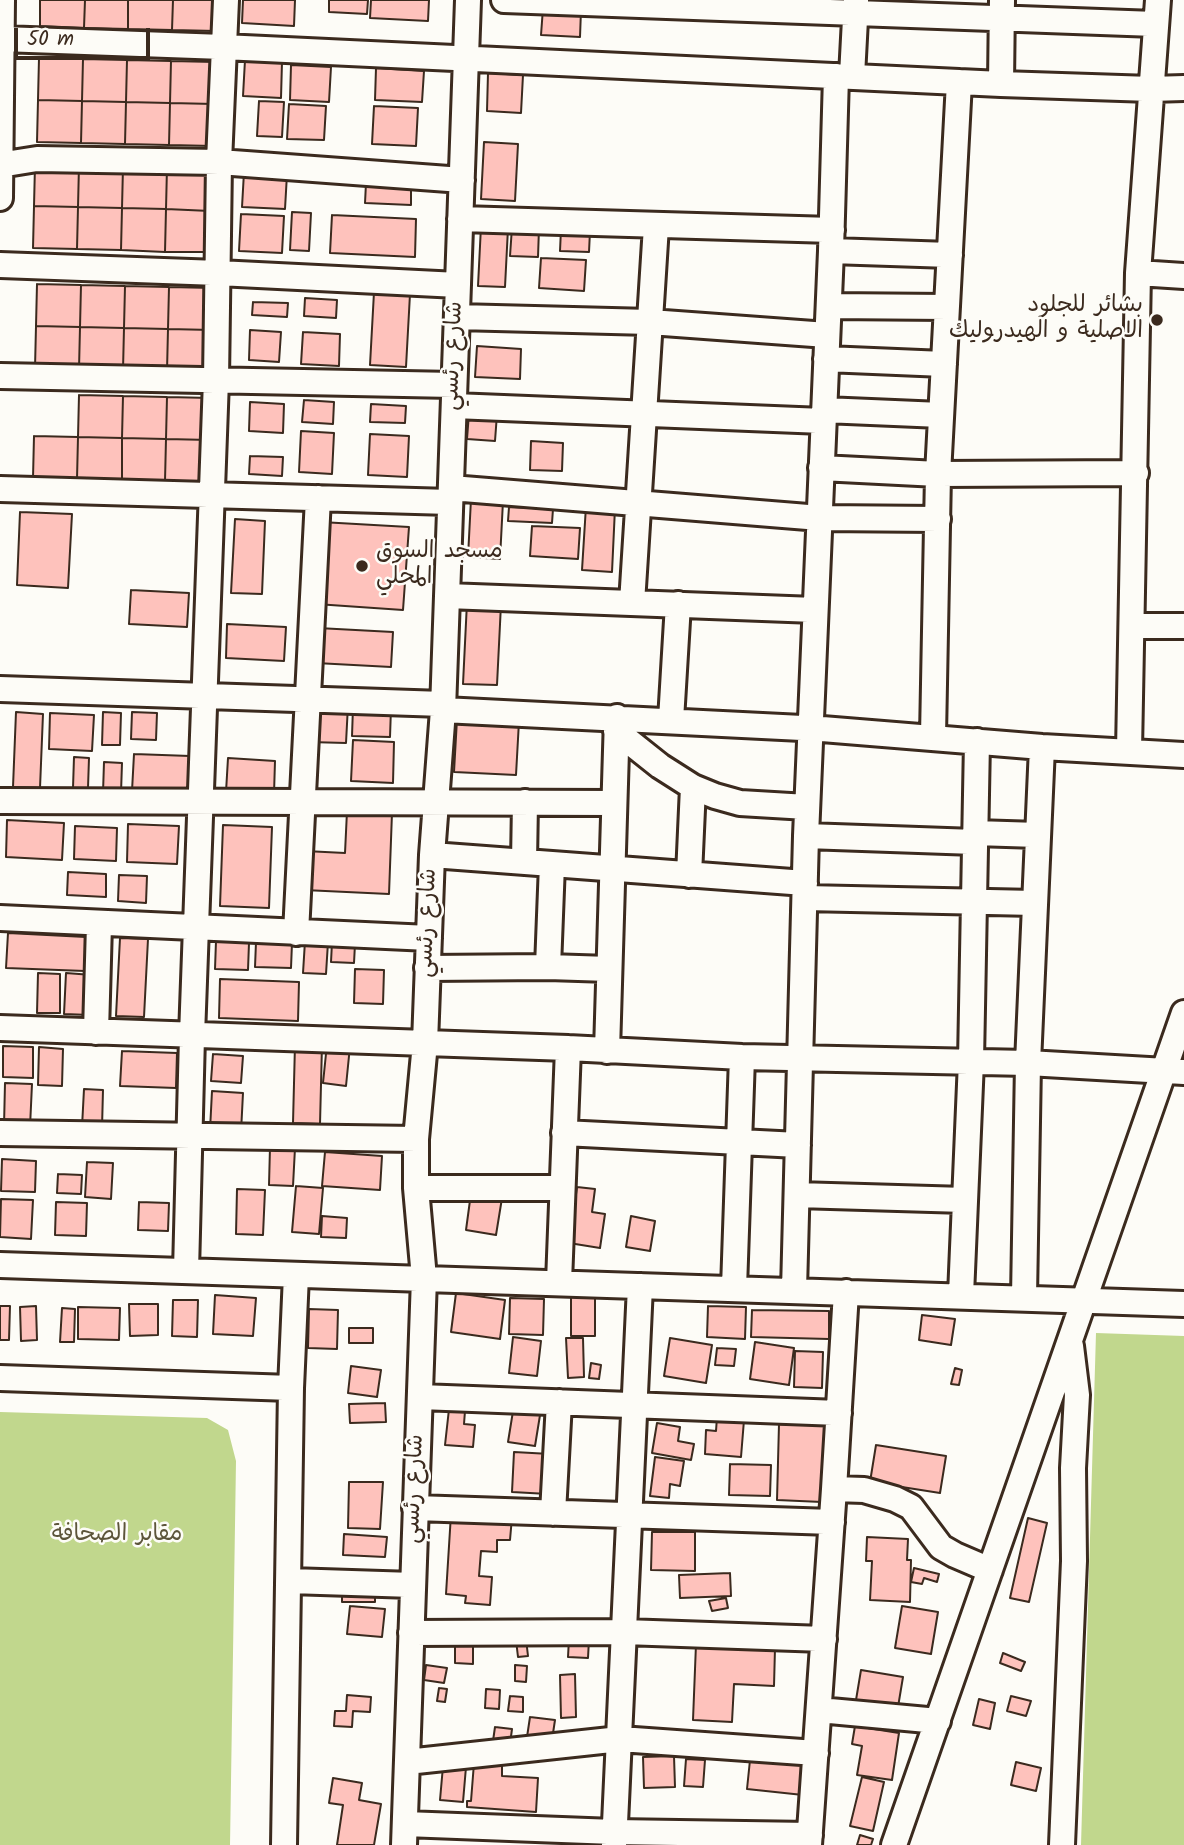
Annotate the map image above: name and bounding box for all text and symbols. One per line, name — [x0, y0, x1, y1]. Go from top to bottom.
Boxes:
scale bar — [18, 14, 154, 58]
text: 50 m — [27, 23, 74, 56]
place label: بشائر للجلود الاصلية و الهيدروليك — [949, 293, 1143, 347]
street label: شارع رئسي — [439, 301, 471, 411]
marker: بشائر للجلود الاصلية و الهيدروليك — [1149, 312, 1165, 328]
place label: مسجد السوق المحلي — [376, 539, 503, 593]
marker: مسجد السوق المحلي — [354, 558, 370, 574]
street label: شارع رئسي — [413, 868, 445, 978]
street label: شارع رئسي — [400, 1434, 432, 1544]
park label: مقابر الصحافة — [52, 1522, 182, 1550]

